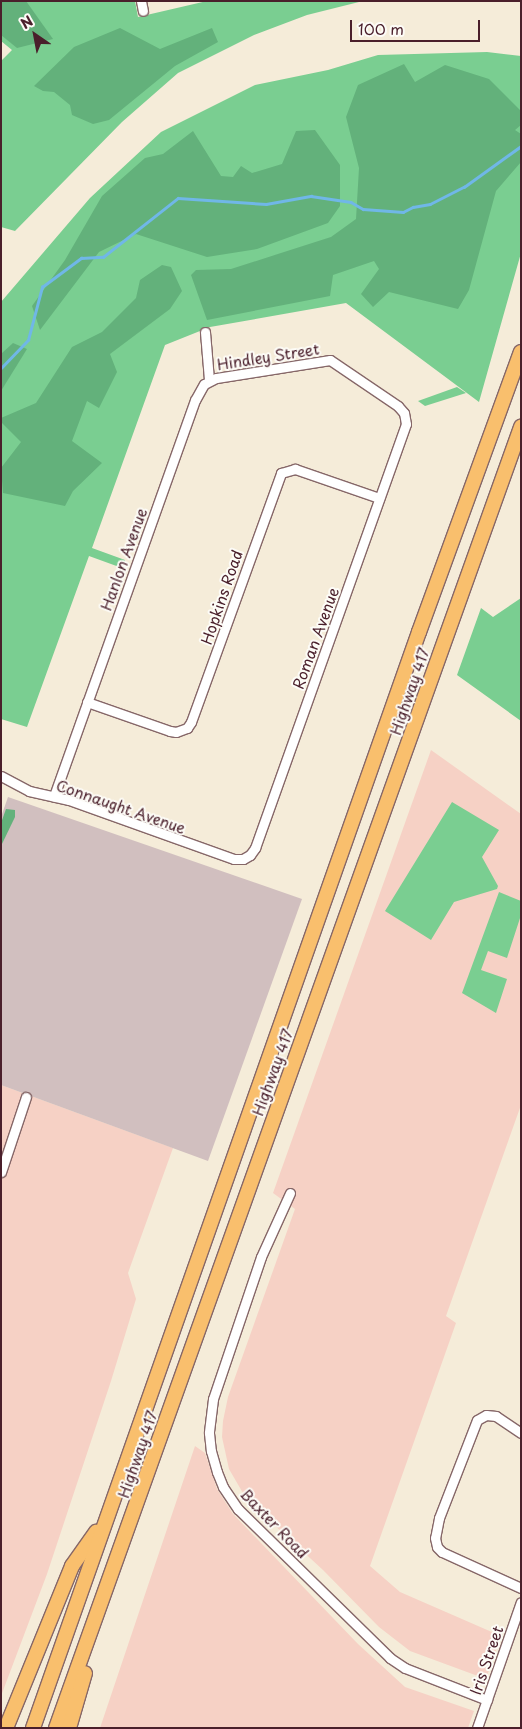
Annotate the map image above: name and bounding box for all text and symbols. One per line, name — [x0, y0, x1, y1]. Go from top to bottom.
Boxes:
north arrow — [10, 10, 60, 60]
text: N — [16, 10, 37, 34]
scale bar — [352, 10, 482, 42]
text: 100 m — [358, 17, 404, 40]
street label: Hindley Street — [215, 339, 321, 373]
street label: Hanlon Avenue — [96, 505, 150, 613]
street label: Hopkins Road — [196, 548, 246, 646]
street label: Roman Avenue — [288, 585, 342, 691]
street label: Highway 417 — [386, 645, 432, 737]
street label: Connaught Avenue — [54, 775, 188, 837]
street label: Highway 417 — [248, 1026, 296, 1118]
street label: Highway 417 — [114, 1408, 160, 1500]
street label: Baxter Road — [237, 1484, 313, 1562]
street label: Iris Street — [466, 1623, 506, 1697]

